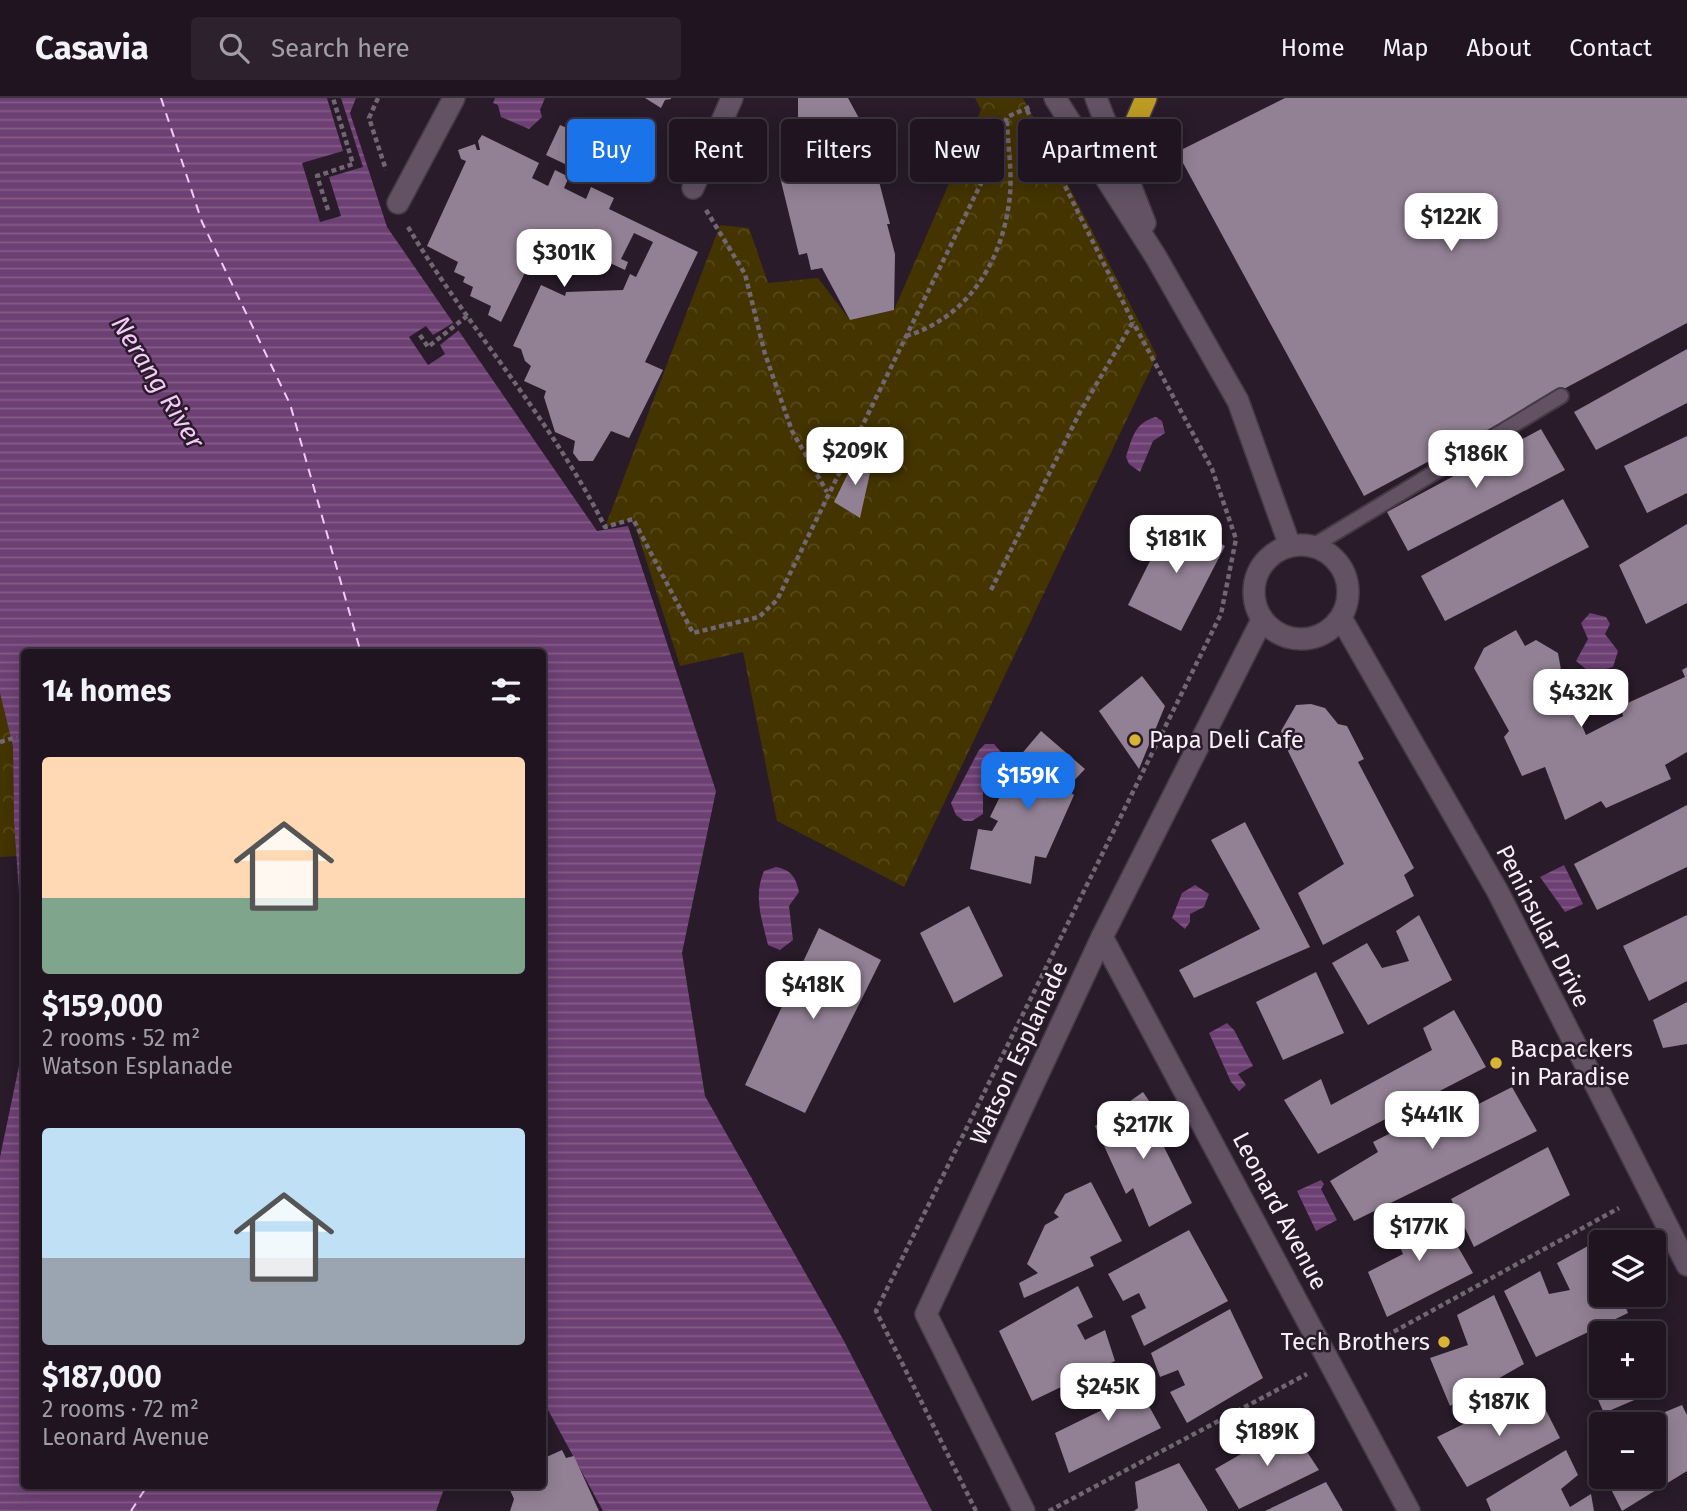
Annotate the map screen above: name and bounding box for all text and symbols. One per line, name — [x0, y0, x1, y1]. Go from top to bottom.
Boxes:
search box — [191, 17, 681, 80]
text: Casavia — [35, 28, 149, 68]
icon: search — [215, 29, 253, 67]
text: Search here — [271, 33, 410, 64]
text: Home — [1281, 34, 1345, 62]
text: Map — [1383, 34, 1429, 62]
text: About — [1467, 34, 1531, 62]
text: Contact — [1569, 34, 1652, 62]
chip: Buy — [567, 119, 655, 182]
chip: Rent — [669, 119, 767, 182]
chip: Filters — [781, 119, 896, 182]
chip: New — [910, 119, 1004, 182]
chip: Apartment — [1018, 119, 1181, 182]
pin: $122K — [1402, 194, 1500, 253]
text: $122K — [1421, 202, 1481, 230]
pin: $301K — [515, 230, 613, 289]
text: $301K — [533, 238, 595, 266]
water label: Nerang River — [105, 310, 211, 455]
pin: $209K — [806, 428, 904, 487]
pin: $186K — [1427, 430, 1525, 490]
text: $209K — [823, 436, 887, 464]
text: $186K — [1444, 439, 1508, 467]
pin: $181K — [1127, 516, 1225, 575]
text: $181K — [1146, 524, 1206, 552]
pin: $432K — [1532, 670, 1630, 729]
icon: filters — [487, 672, 525, 710]
text: 14 homes — [42, 673, 171, 709]
text: $432K — [1549, 678, 1613, 706]
place label: Papa Deli Cafe — [1149, 726, 1304, 754]
marker: Papa Deli Cafe — [1127, 732, 1143, 748]
pin: $159K — [979, 752, 1077, 812]
text: $159K — [997, 761, 1059, 789]
icon: home — [221, 803, 347, 929]
street label: Peninsular Drive — [1490, 840, 1596, 1012]
street label: Watson Esplanade — [964, 957, 1074, 1149]
pin: $418K — [764, 962, 862, 1021]
text: $418K — [782, 970, 844, 998]
text: $159,000 — [42, 988, 163, 1024]
text: 2 rooms · 52 m² — [42, 1024, 200, 1052]
place label: Bacpackers in Paradise — [1510, 1035, 1633, 1091]
text: Watson Esplanade — [42, 1052, 233, 1080]
marker: Bacpackers in Paradise — [1488, 1055, 1504, 1071]
pin: $441K — [1383, 1091, 1481, 1151]
text: $441K — [1401, 1100, 1463, 1128]
pin: $217K — [1094, 1102, 1192, 1161]
text: $217K — [1113, 1110, 1173, 1138]
street label: Leonard Avenue — [1227, 1127, 1333, 1295]
icon: home — [221, 1174, 347, 1300]
pin: $177K — [1370, 1204, 1468, 1263]
text: $177K — [1390, 1212, 1448, 1240]
map controls — [1589, 1230, 1666, 1489]
button: layers — [1589, 1230, 1666, 1307]
button: + — [1589, 1321, 1666, 1398]
place label: Tech Brothers — [1281, 1328, 1430, 1356]
marker: Tech Brothers — [1436, 1334, 1452, 1350]
text: $187,000 — [42, 1359, 162, 1395]
pin: $245K — [1059, 1364, 1157, 1423]
text: $245K — [1076, 1372, 1140, 1400]
pin: $187K — [1450, 1378, 1548, 1438]
text: $187K — [1469, 1387, 1529, 1415]
text: 2 rooms · 72 m² — [42, 1395, 199, 1423]
pin: $189K — [1218, 1408, 1316, 1468]
button: − — [1589, 1412, 1666, 1489]
text: $189K — [1236, 1417, 1298, 1445]
text: Leonard Avenue — [42, 1423, 209, 1451]

